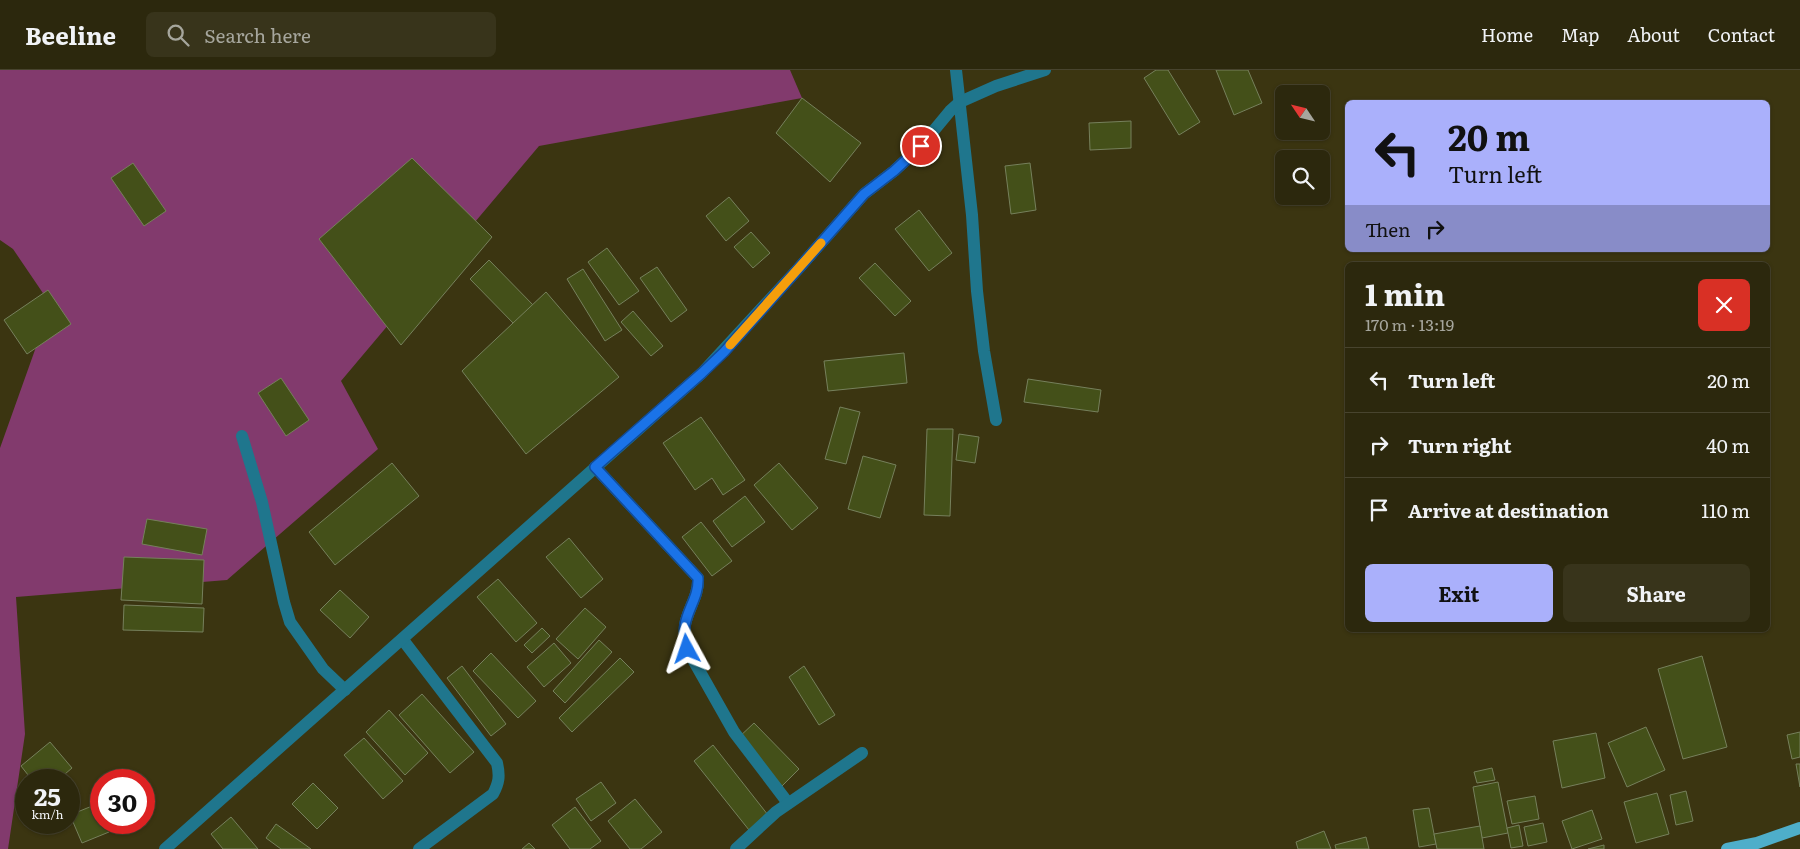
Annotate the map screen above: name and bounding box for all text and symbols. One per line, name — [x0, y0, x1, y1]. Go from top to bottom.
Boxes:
search box — [146, 12, 496, 57]
text: Beeline — [25, 17, 116, 52]
icon: search — [164, 21, 192, 49]
text: Search here — [204, 21, 311, 49]
text: Home — [1481, 21, 1533, 48]
text: Map — [1561, 21, 1599, 48]
text: About — [1627, 21, 1680, 48]
text: Contact — [1708, 21, 1775, 48]
north arrow — [1275, 85, 1330, 140]
map controls — [1275, 85, 1330, 205]
text: 20 m — [1448, 110, 1530, 162]
icon: left — [1365, 120, 1430, 185]
pin — [900, 125, 942, 167]
icon: arrive — [907, 132, 935, 160]
button: search — [1275, 150, 1330, 205]
text: Turn left — [1448, 157, 1542, 190]
text: Then — [1365, 215, 1411, 243]
icon: right — [1421, 215, 1449, 243]
text: 1 min — [1365, 271, 1445, 315]
button: close — [1698, 279, 1750, 331]
text: 170 m · 13:19 — [1365, 312, 1454, 336]
icon: left — [1365, 366, 1393, 394]
text: Turn left — [1408, 366, 1495, 394]
text: 20 m — [1707, 366, 1750, 394]
icon: right — [1365, 431, 1393, 459]
text: Turn right — [1408, 431, 1512, 459]
text: 40 m — [1706, 431, 1750, 459]
icon: arrive — [1365, 496, 1393, 524]
text: Arrive at destination — [1408, 496, 1609, 524]
text: 110 m — [1701, 496, 1750, 524]
button: Exit — [1365, 564, 1553, 622]
button: Share — [1563, 564, 1750, 622]
position arrow — [660, 622, 712, 674]
speed limit sign: 30 — [90, 769, 155, 834]
text: 25 — [34, 777, 61, 814]
text: km/h — [32, 805, 63, 823]

